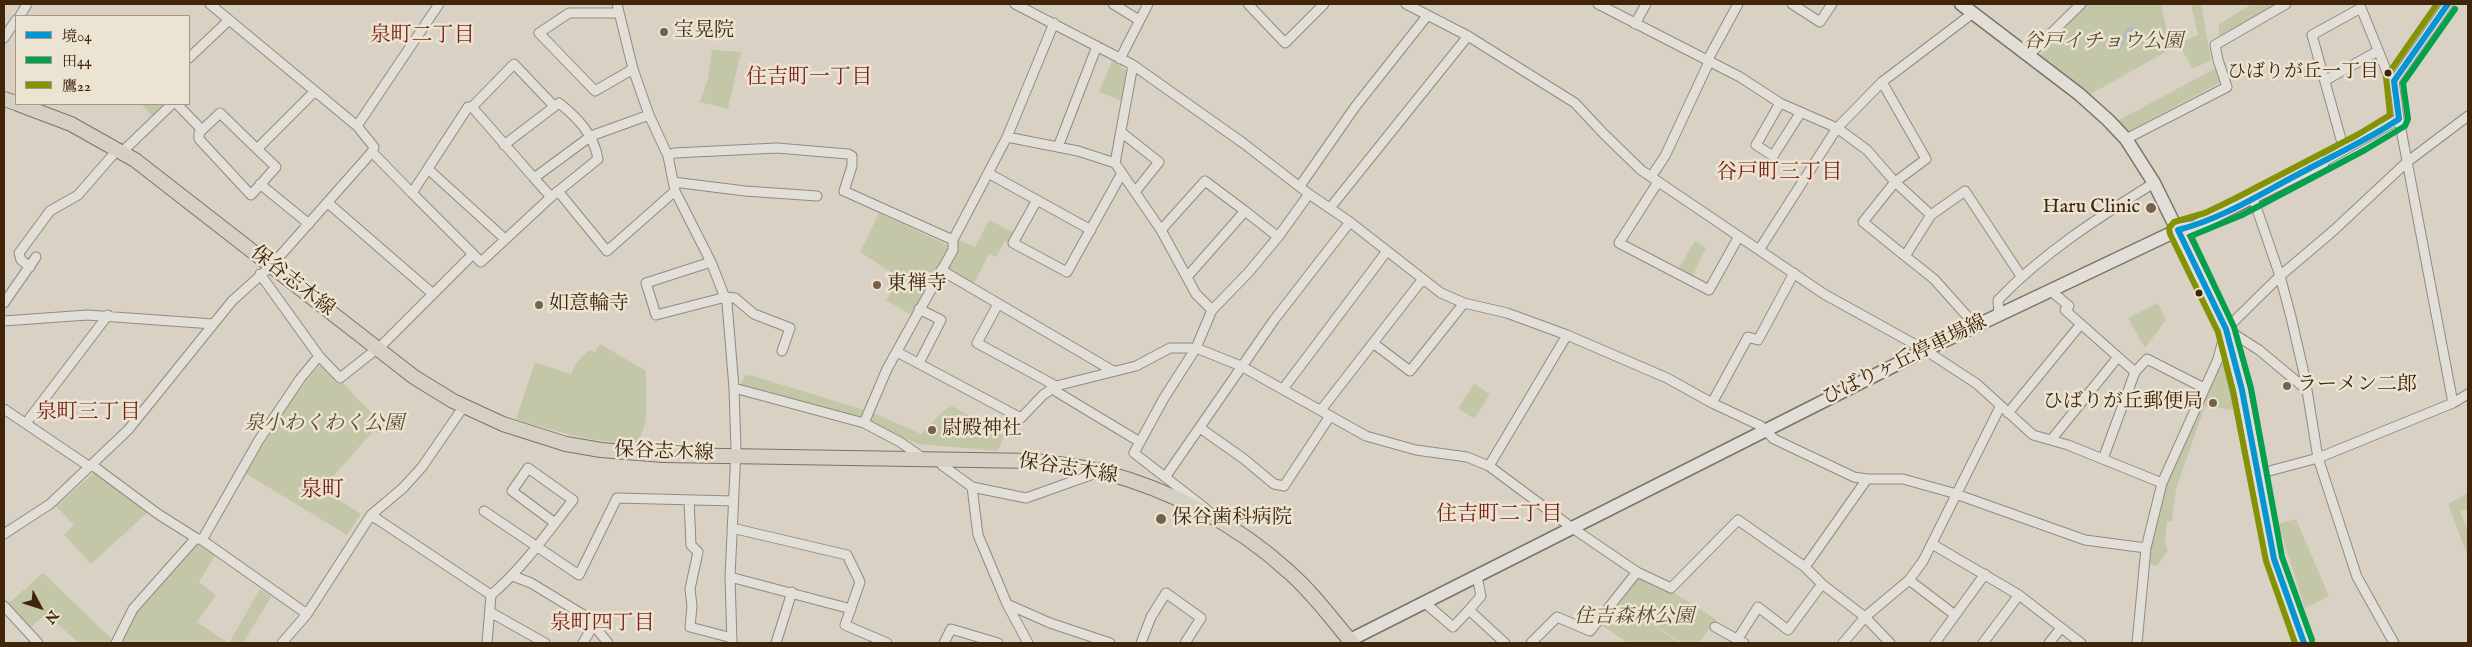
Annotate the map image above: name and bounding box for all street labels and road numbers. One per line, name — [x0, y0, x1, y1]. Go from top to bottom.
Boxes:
street label: 保谷志木線 — [245, 242, 339, 322]
street label: ひばりヶ丘停車場線 — [1819, 311, 1991, 411]
street label: 保谷志木線 — [614, 439, 714, 467]
street label: 保谷志木線 — [1017, 450, 1119, 490]

